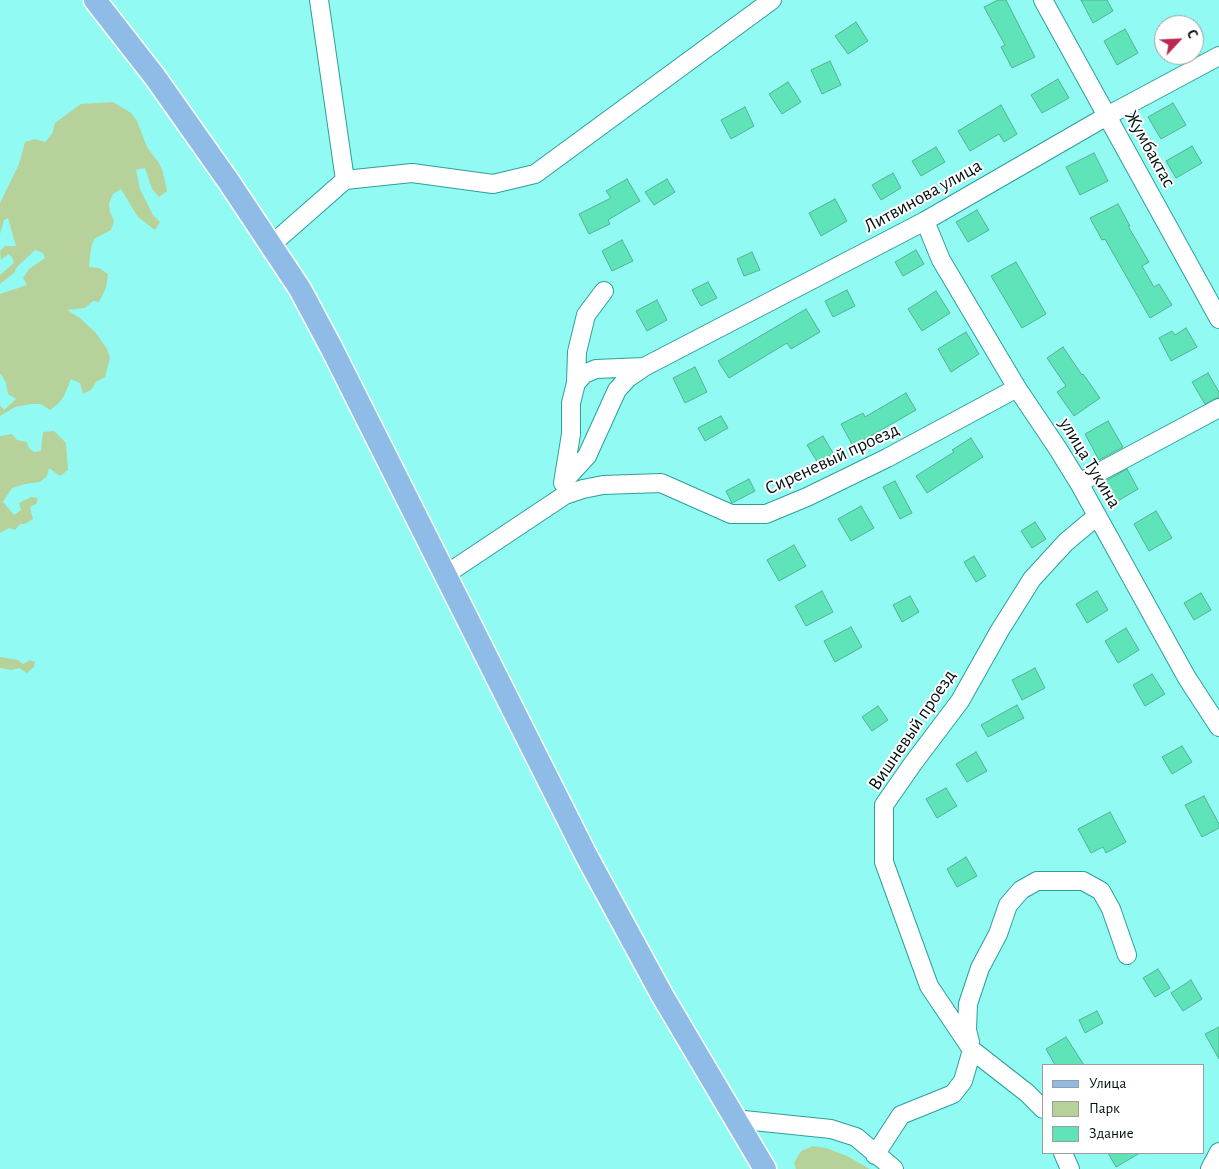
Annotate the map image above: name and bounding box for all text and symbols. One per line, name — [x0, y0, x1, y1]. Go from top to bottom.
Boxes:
north arrow — [1154, 15, 1204, 65]
text: С — [1184, 28, 1200, 41]
street label: Жумбактас — [1120, 106, 1180, 192]
street label: Литвинова улица — [860, 154, 986, 238]
street label: улица Тукина — [1054, 414, 1126, 512]
street label: Сиреневый проезд — [761, 418, 903, 500]
street label: Вишневый проезд — [863, 665, 961, 795]
legend — [1042, 1064, 1204, 1154]
text: Улица — [1089, 1076, 1126, 1091]
text: Парк — [1089, 1101, 1120, 1116]
text: Здание — [1089, 1126, 1134, 1141]

